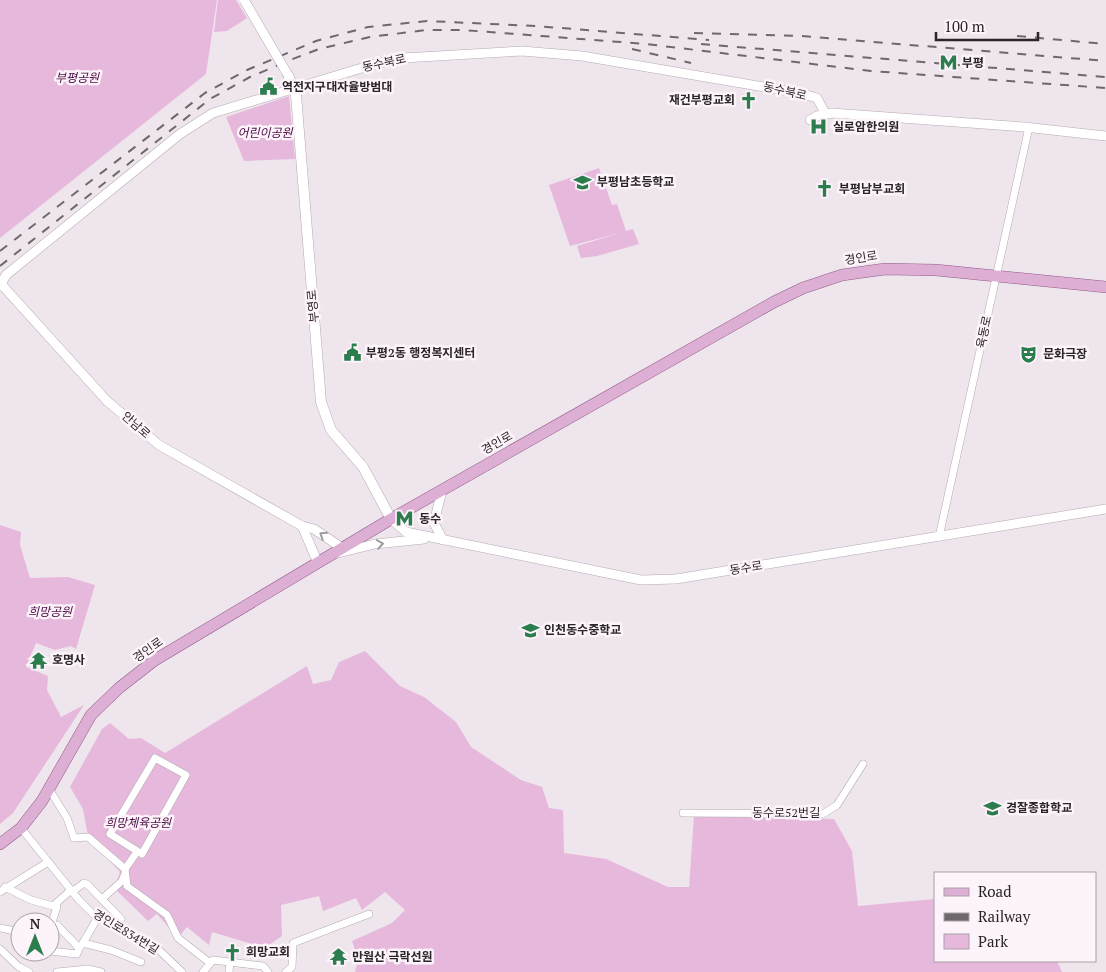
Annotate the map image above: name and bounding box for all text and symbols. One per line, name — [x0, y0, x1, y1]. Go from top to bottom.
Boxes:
scale bar — [936, 10, 1038, 42]
text: 100 m — [944, 16, 985, 36]
street label: 동수북로 — [361, 51, 407, 74]
metro station icon: 부평 — [938, 53, 958, 73]
place label: 부평 — [962, 55, 984, 70]
park label: 부평공원 — [55, 70, 100, 85]
public building icon: 역전지구대자율방범대 — [258, 77, 278, 97]
street label: 동수북로 — [762, 78, 808, 103]
place label: 역전지구대자율방범대 — [282, 79, 392, 94]
church icon: 재건부평교회 — [739, 90, 759, 110]
place label: 재건부평교회 — [669, 92, 735, 107]
hospital icon: 실로암한의원 — [809, 117, 829, 137]
place label: 실로암한의원 — [833, 119, 899, 134]
park label: 어린이공원 — [237, 125, 294, 140]
school or university icon: 부평남초등학교 — [573, 172, 593, 192]
place label: 부평남초등학교 — [597, 174, 674, 189]
church icon: 부평남부교회 — [815, 179, 835, 199]
place label: 부평남부교회 — [839, 181, 905, 196]
street label: 경인로 — [843, 248, 878, 268]
street label: 부영로 — [304, 289, 321, 323]
street label: 육동로 — [973, 314, 994, 350]
public building icon: 부평2동 행정복지센터 — [342, 343, 362, 363]
theatre icon: 문화극장 — [1019, 344, 1039, 364]
place label: 부평2동 행정복지센터 — [366, 345, 475, 360]
place label: 문화극장 — [1043, 346, 1087, 361]
street label: 안남로 — [119, 408, 154, 441]
street label: 경인로 — [479, 428, 515, 457]
metro station icon: 동수 — [395, 509, 415, 529]
place label: 동수 — [419, 511, 441, 526]
one-way arrow — [320, 532, 329, 541]
one-way arrow — [377, 539, 385, 550]
street label: 동수로 — [728, 558, 763, 578]
park label: 희망공원 — [28, 604, 73, 619]
school or university icon: 인천동수중학교 — [520, 620, 540, 640]
place label: 인천동수중학교 — [544, 622, 621, 637]
street label: 경인로 — [130, 634, 166, 665]
temple icon: 호명사 — [28, 650, 48, 670]
place label: 호명사 — [52, 652, 85, 667]
school or university icon: 경잘종합학교 — [982, 798, 1002, 818]
place label: 경잘종합학교 — [1006, 800, 1072, 815]
street label: 동수로52번길 — [752, 805, 820, 820]
park label: 희망체육공원 — [105, 815, 172, 830]
legend — [934, 872, 1096, 962]
text: Road — [978, 881, 1011, 901]
street label: 경인로834번길 — [91, 906, 162, 957]
text: Railway — [978, 906, 1031, 926]
north arrow — [10, 912, 60, 962]
text: N — [30, 914, 41, 933]
text: Park — [978, 931, 1008, 951]
church icon: 희망교회 — [222, 942, 242, 962]
place label: 희망교회 — [246, 944, 290, 959]
temple icon: 만월산 극락선원 — [328, 947, 348, 967]
place label: 만월산 극락선원 — [352, 949, 433, 964]

